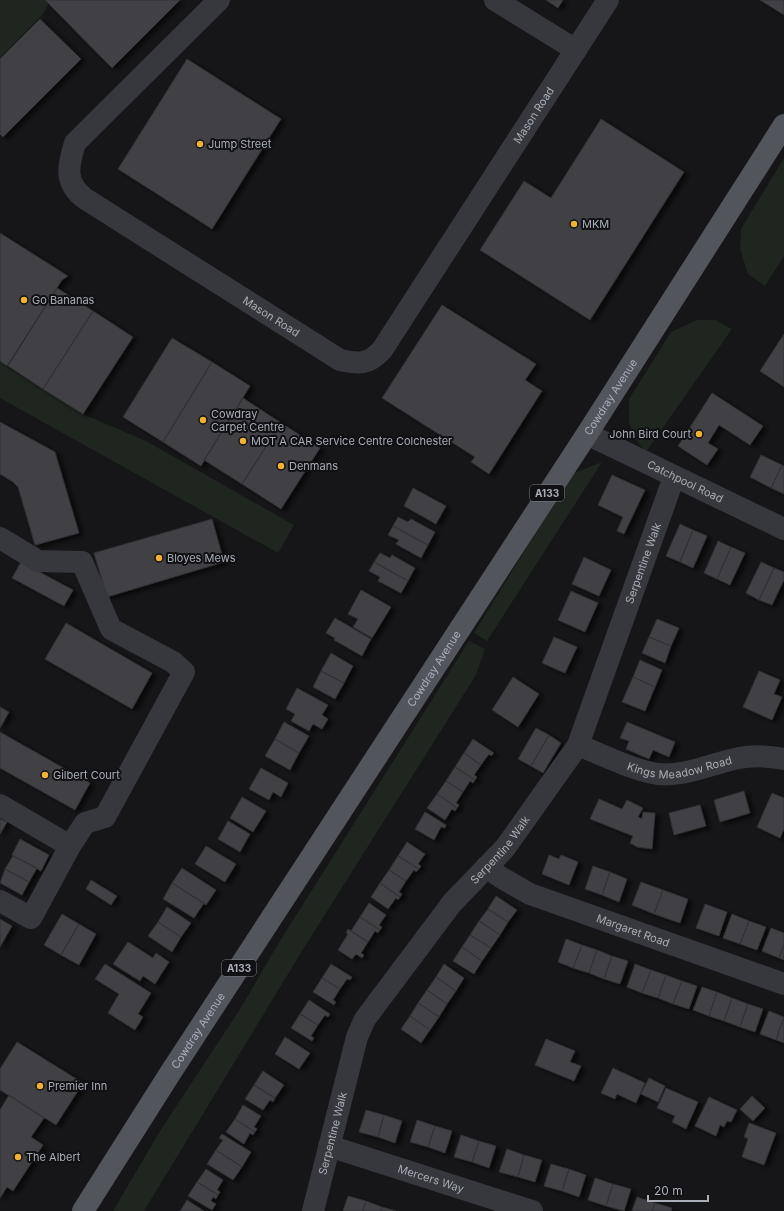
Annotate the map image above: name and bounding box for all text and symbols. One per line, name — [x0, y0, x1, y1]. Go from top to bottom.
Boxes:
street label: Mason Road — [510, 84, 557, 146]
place label: Jump Street — [208, 137, 272, 151]
marker: Jump Street — [195, 139, 205, 149]
place label: MKM — [582, 217, 609, 231]
marker: MKM — [569, 219, 579, 229]
place label: Go Bananas — [32, 293, 95, 307]
street label: Mason Road — [240, 293, 302, 340]
marker: Go Bananas — [19, 295, 29, 305]
street label: Cowdray Avenue — [581, 356, 640, 438]
place label: Cowdray Carpet Centre — [211, 407, 284, 434]
marker: Cowdray Carpet Centre — [198, 415, 208, 425]
place label: John Bird Court — [609, 427, 691, 441]
marker: John Bird Court — [694, 429, 704, 439]
place label: MOT A CAR Service Centre Colchester — [251, 434, 452, 448]
marker: MOT A CAR Service Centre Colchester — [238, 436, 248, 446]
street label: Catchpool Road — [645, 457, 726, 506]
place label: Denmans — [289, 459, 338, 473]
marker: Denmans — [276, 461, 286, 471]
road number: A133 — [530, 485, 564, 501]
street label: Serpentine Walk — [622, 521, 664, 605]
place label: Bloyes Mews — [167, 551, 236, 565]
marker: Bloyes Mews — [154, 553, 164, 563]
street label: Cowdray Avenue — [404, 628, 464, 709]
street label: Kings Meadow Road — [625, 753, 733, 782]
place label: Gilbert Court — [53, 768, 120, 782]
marker: Gilbert Court — [40, 770, 50, 780]
street label: Serpentine Walk — [467, 813, 533, 887]
street label: Margaret Road — [595, 911, 672, 950]
road number: A133 — [222, 960, 256, 976]
street label: Cowdray Avenue — [168, 990, 228, 1071]
place label: Premier Inn — [48, 1079, 107, 1093]
marker: Premier Inn — [35, 1081, 45, 1091]
street label: Serpentine Walk — [315, 1091, 350, 1176]
place label: The Albert — [26, 1150, 81, 1164]
marker: The Albert — [13, 1152, 23, 1162]
street label: Mercers Way — [396, 1162, 466, 1196]
scale bar — [648, 1177, 708, 1203]
text: 20 m — [654, 1183, 683, 1198]

